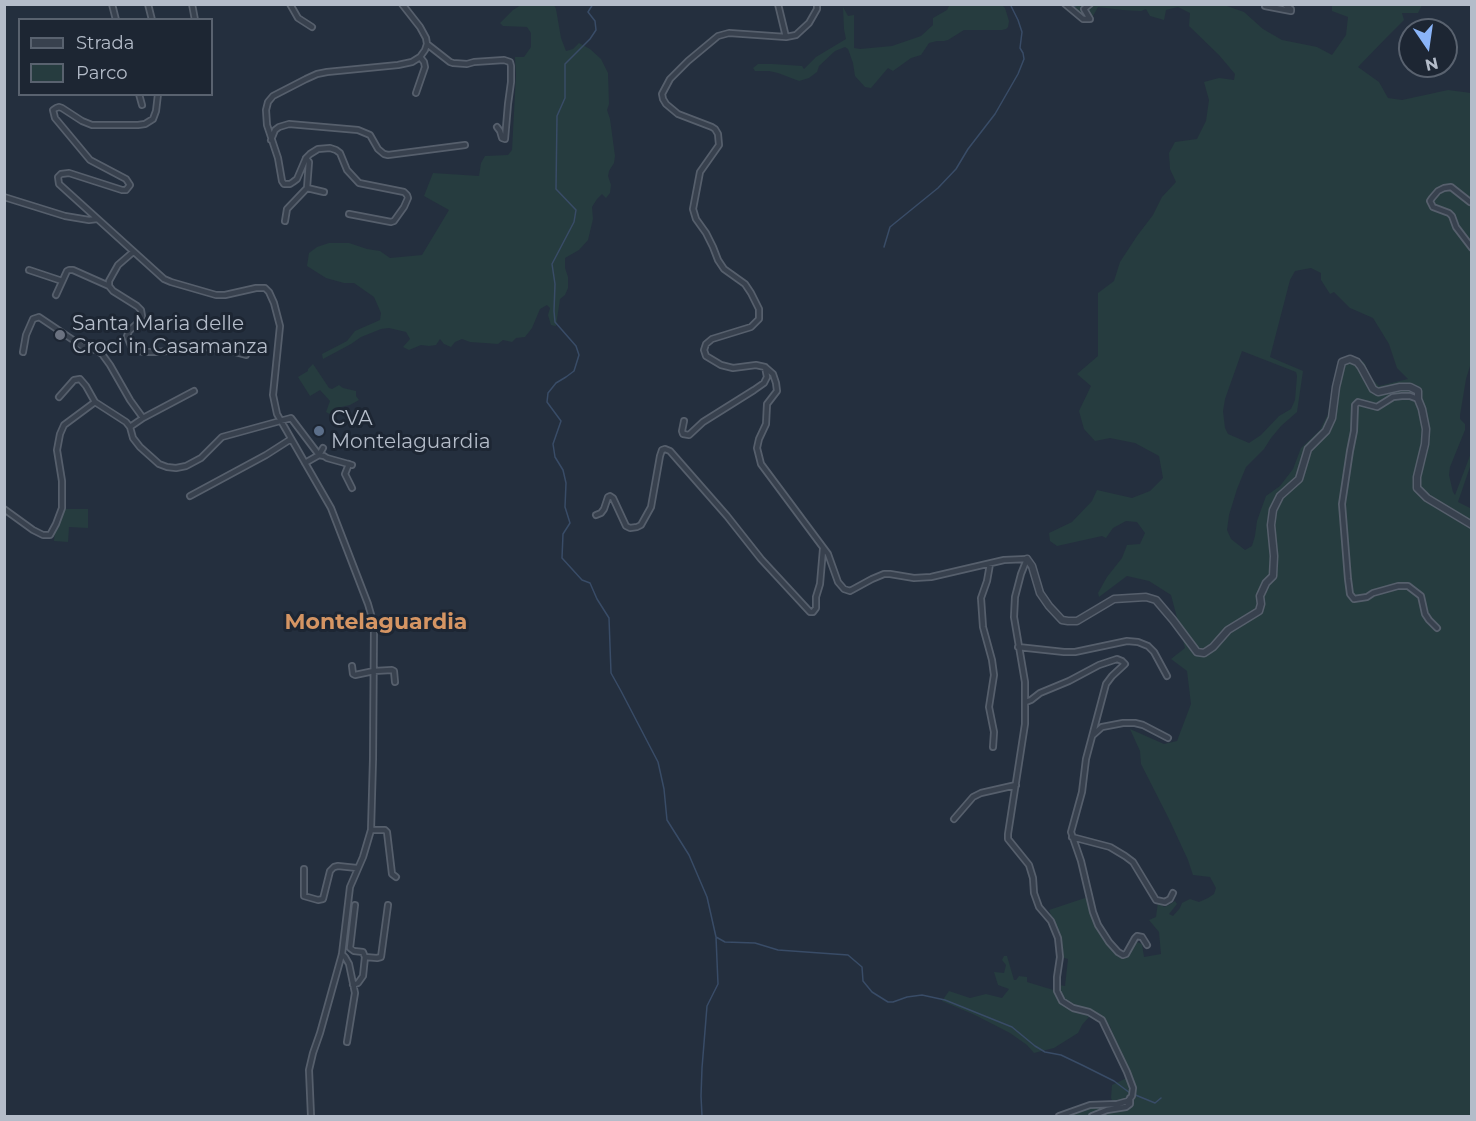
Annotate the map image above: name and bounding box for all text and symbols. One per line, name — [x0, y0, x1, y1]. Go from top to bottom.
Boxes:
legend — [18, 18, 213, 96]
north arrow — [1398, 18, 1458, 78]
text: Strada — [76, 32, 134, 54]
text: N — [1423, 53, 1440, 75]
text: Parco — [76, 62, 128, 84]
place label: Santa Maria delle Croci in Casamanza — [72, 312, 268, 359]
marker: Santa Maria delle Croci in Casamanza — [53, 328, 67, 342]
place label: CVA Montelaguardia — [331, 407, 491, 454]
marker: CVA Montelaguardia — [312, 424, 326, 438]
district label: Montelaguardia — [285, 610, 467, 636]

